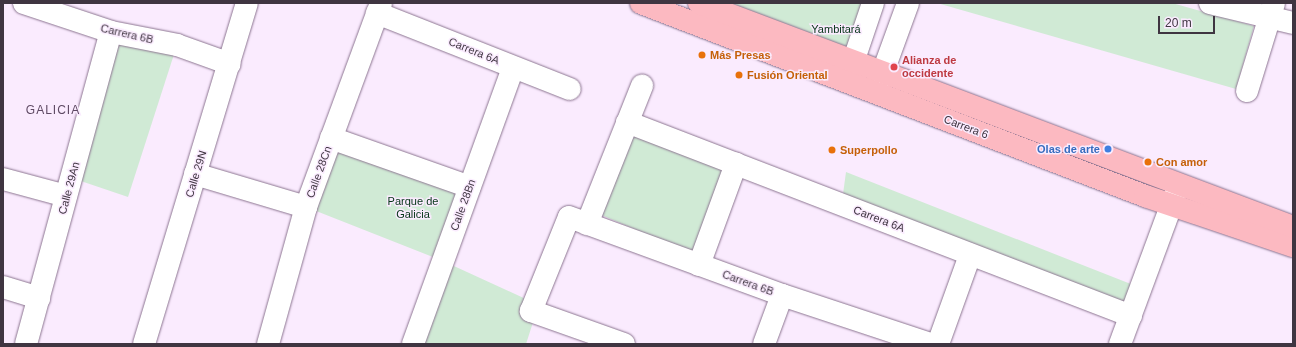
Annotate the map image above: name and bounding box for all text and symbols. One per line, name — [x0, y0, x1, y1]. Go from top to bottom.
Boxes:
scale bar — [1160, 8, 1217, 34]
text: 20 m — [1165, 16, 1192, 30]
street label: Carrera 6B — [99, 22, 155, 46]
park label: Yambitará — [811, 22, 861, 36]
street label: Carrera 6A — [447, 35, 501, 67]
place label: Más Presas — [710, 48, 771, 62]
marker: Más Presas — [697, 50, 707, 60]
place label: Alianza de occidente — [902, 54, 956, 80]
marker: Alianza de occidente — [889, 62, 899, 72]
place label: Fusión Oriental — [747, 68, 828, 82]
marker: Fusión Oriental — [734, 70, 744, 80]
district label: GALICIA — [26, 104, 80, 118]
street label: Carrera 6 — [942, 113, 990, 141]
place label: Olas de arte — [1037, 142, 1100, 156]
place label: Superpollo — [840, 143, 897, 157]
street label: Calle 28Cn — [303, 144, 335, 200]
marker: Olas de arte — [1103, 144, 1113, 154]
marker: Superpollo — [827, 145, 837, 155]
street label: Calle 29N — [183, 149, 209, 199]
place label: Con amor — [1156, 155, 1207, 169]
marker: Con amor — [1143, 157, 1153, 167]
street label: Calle 29An — [56, 160, 82, 216]
street label: Calle 28Bn — [448, 177, 478, 233]
park label: Parque de Galicia — [388, 195, 438, 221]
street label: Carrera 6A — [852, 203, 906, 235]
street label: Carrera 6B — [720, 268, 776, 298]

